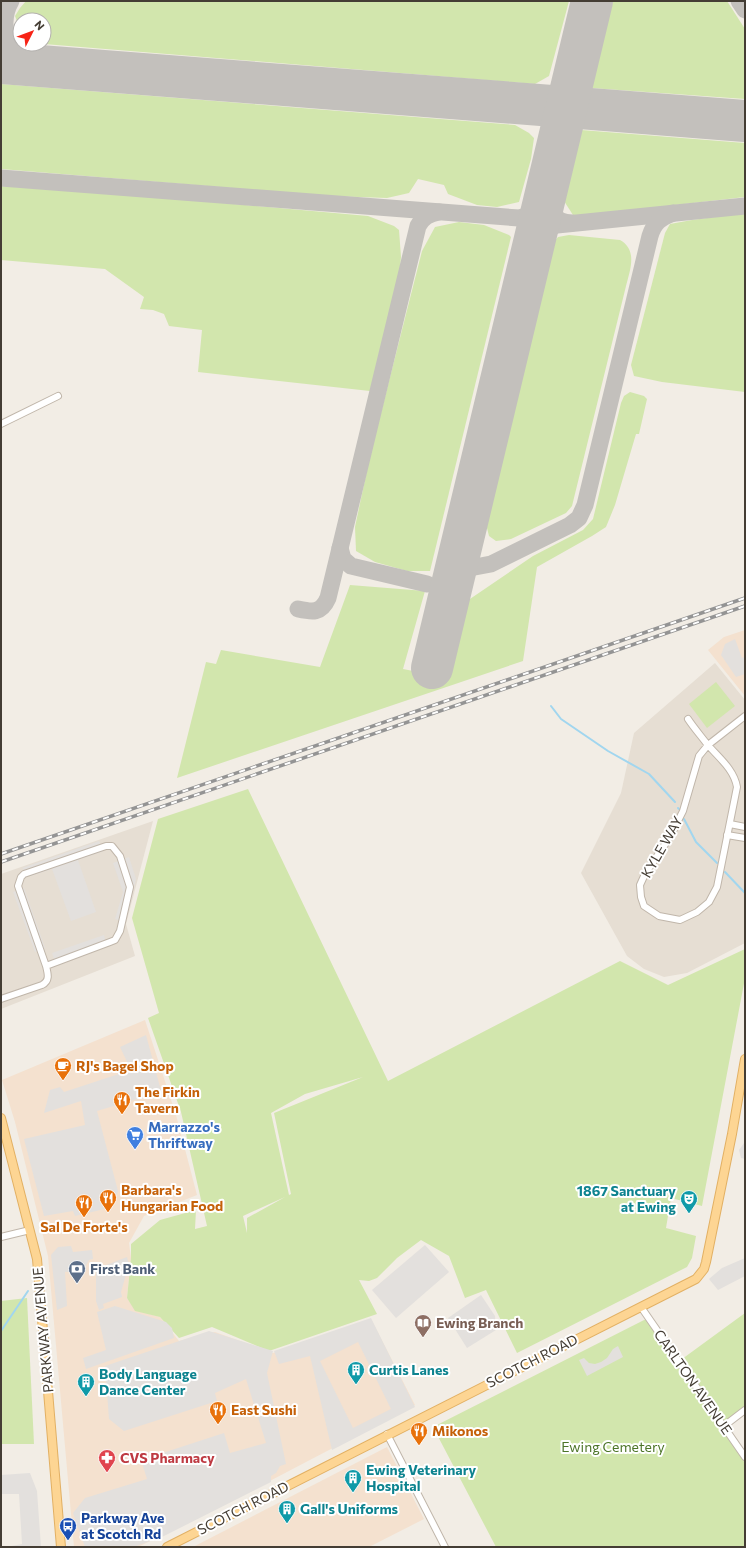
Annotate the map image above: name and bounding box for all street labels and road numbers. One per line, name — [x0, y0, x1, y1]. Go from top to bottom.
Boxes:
street label: KYLE WAY — [637, 813, 686, 881]
street label: PARKWAY AVENUE — [29, 1267, 56, 1393]
street label: CARLTON AVENUE — [651, 1326, 736, 1437]
street label: SCOTCH ROAD — [483, 1330, 580, 1391]
street label: SCOTCH ROAD — [194, 1477, 291, 1538]

